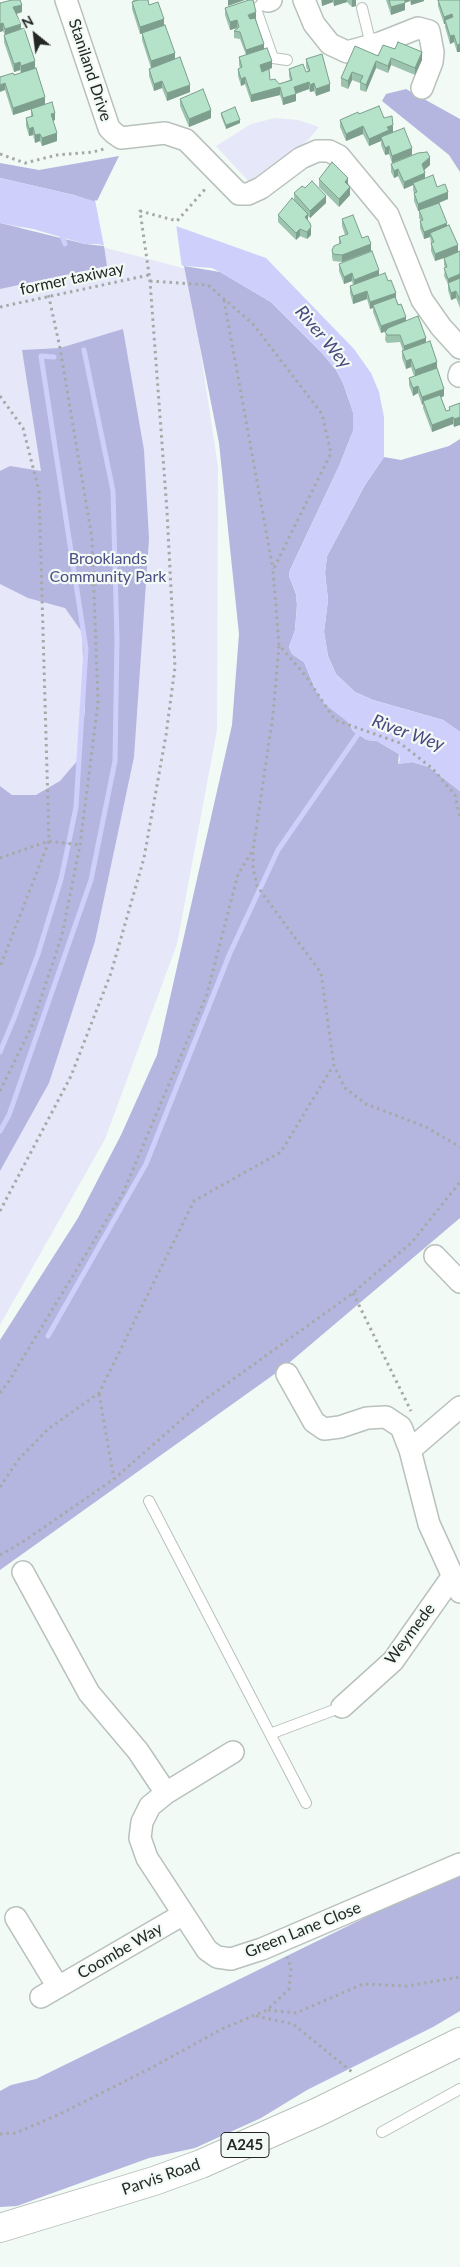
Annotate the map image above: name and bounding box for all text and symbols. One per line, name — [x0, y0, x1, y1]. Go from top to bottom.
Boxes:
north arrow — [10, 10, 60, 60]
text: N — [19, 11, 36, 31]
street label: Staniland Drive — [64, 16, 116, 124]
street label: former taxiway — [18, 259, 126, 299]
water label: River Wey — [291, 301, 355, 373]
park label: Brooklands Community Park — [50, 549, 166, 587]
water label: River Wey — [369, 710, 447, 756]
street label: Weymede — [381, 1600, 439, 1668]
street label: Green Lane Close — [242, 1898, 364, 1962]
street label: Coombe Way — [74, 1919, 166, 1983]
road number: A245 — [221, 2132, 269, 2158]
street label: Parvis Road — [119, 2155, 203, 2199]

